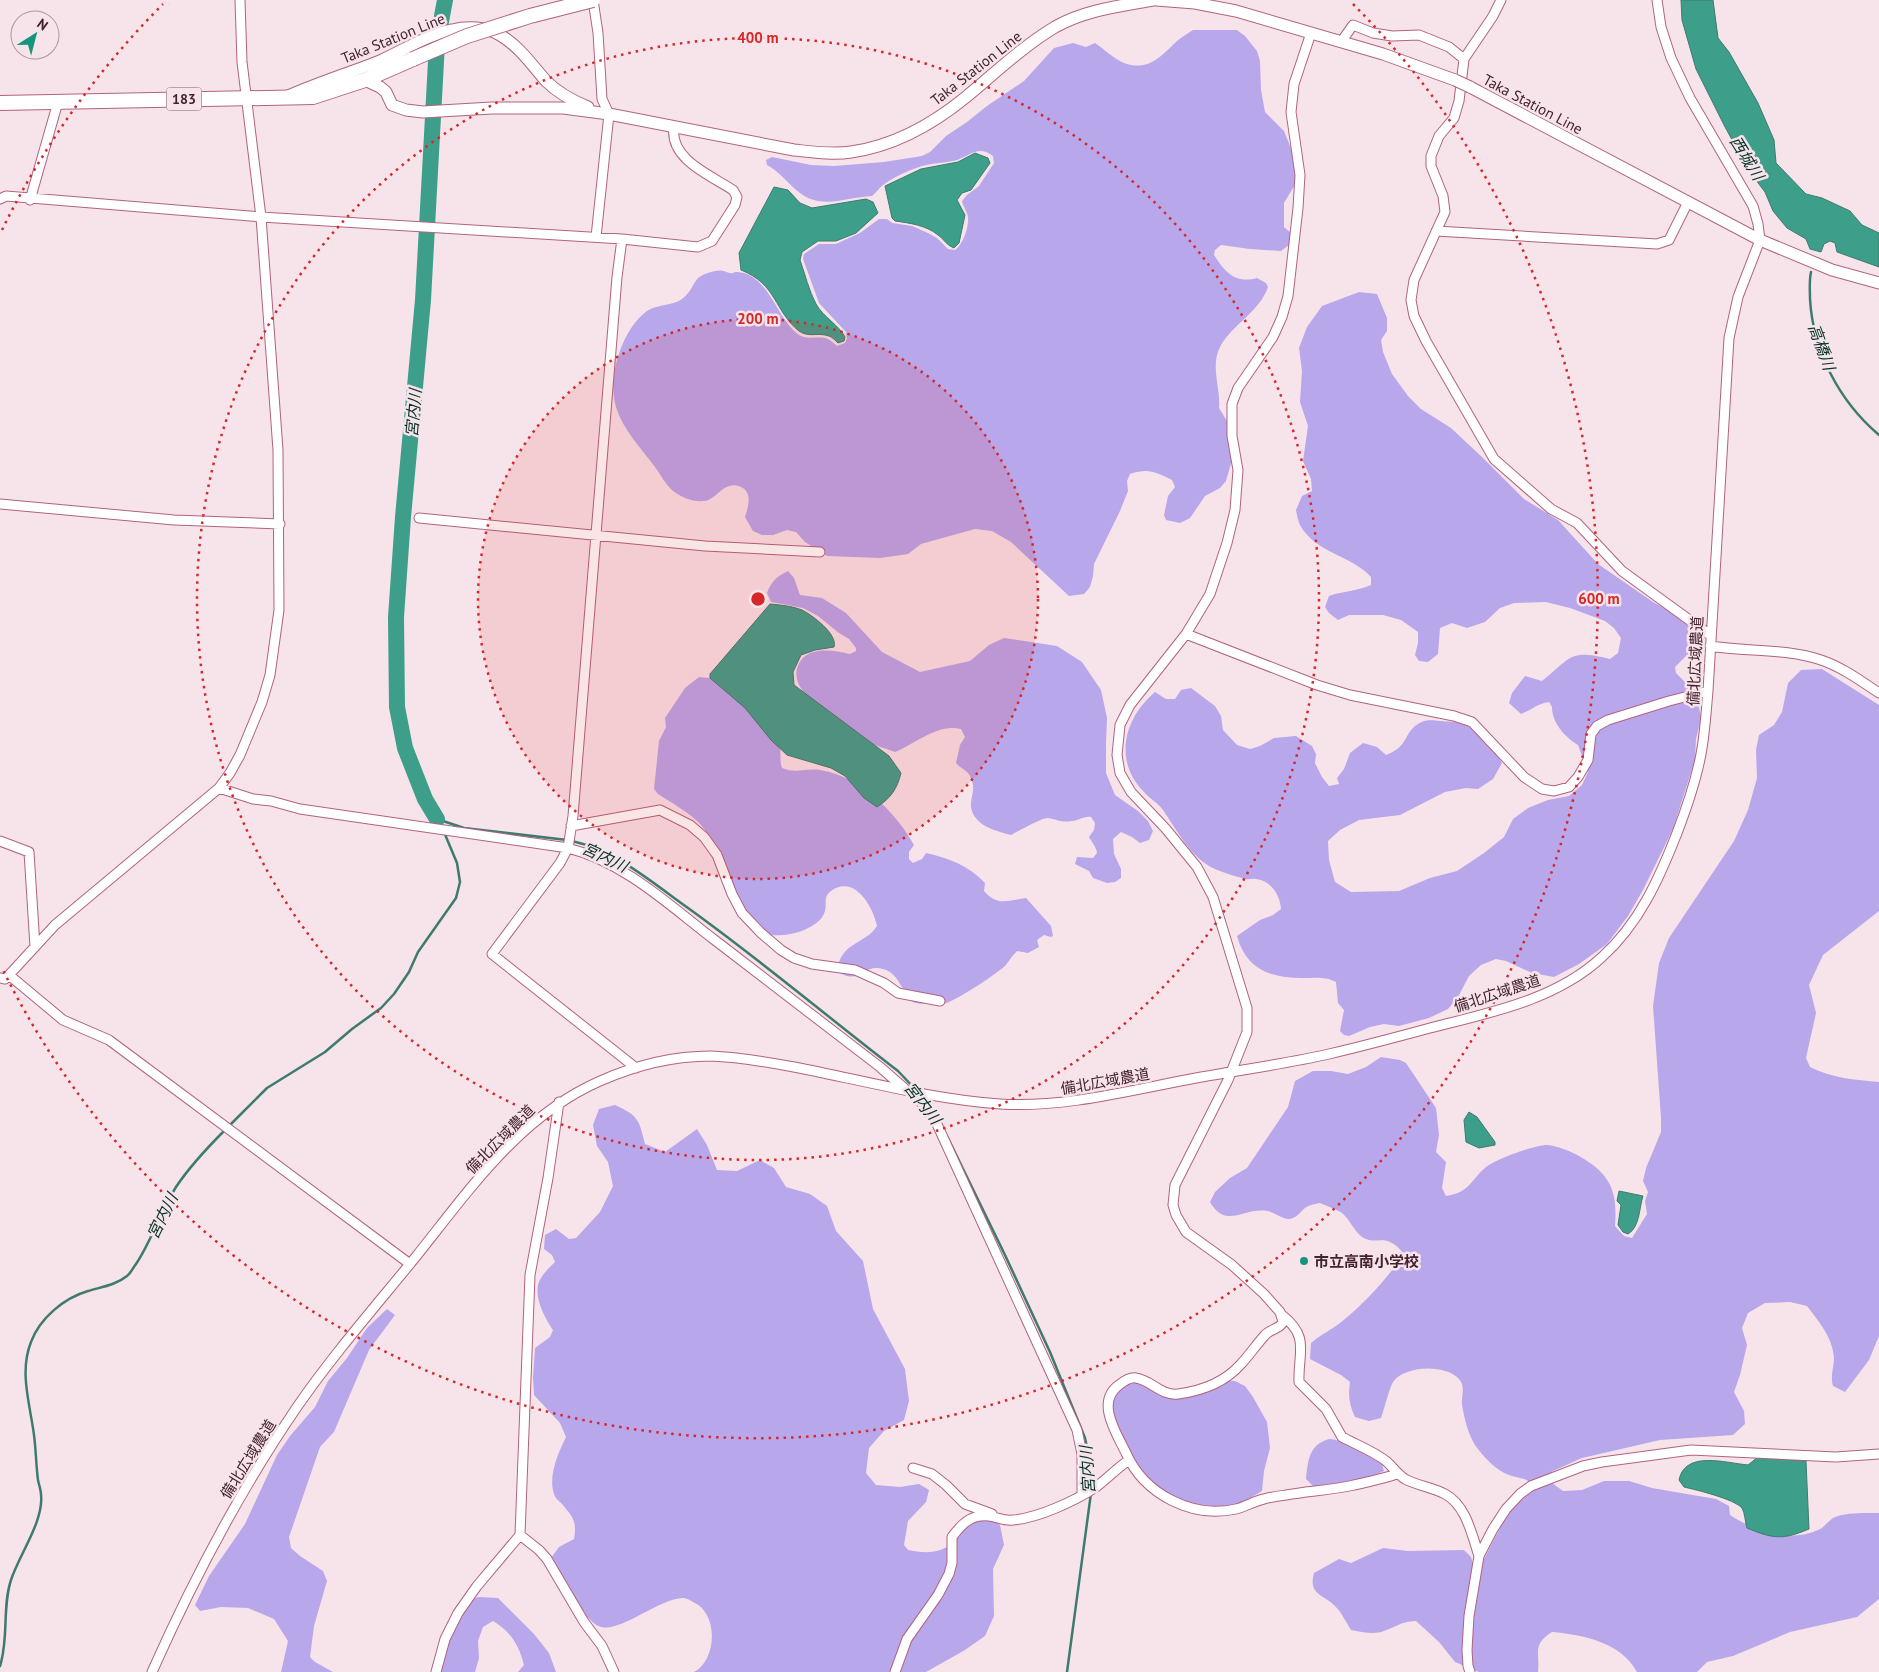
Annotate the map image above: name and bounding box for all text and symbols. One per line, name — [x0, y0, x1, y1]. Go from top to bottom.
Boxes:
street label: Taka Station Line — [338, 9, 448, 67]
north arrow — [10, 10, 60, 60]
text: N — [34, 14, 52, 34]
street label: Taka Station Line — [927, 27, 1025, 109]
text: 400 m — [737, 28, 779, 47]
street label: Taka Station Line — [1480, 70, 1586, 138]
road number: 183 — [166, 88, 202, 110]
water label: 西城川 — [1726, 132, 1769, 185]
text: 200 m — [737, 309, 779, 328]
water label: 高橋川 — [1804, 321, 1840, 375]
water label: 宮内川 — [401, 386, 425, 438]
text: 600 m — [1578, 589, 1620, 608]
centre of rings — [749, 590, 767, 608]
street label: 備北広域農道 — [1683, 616, 1707, 706]
water label: 宮内川 — [579, 838, 633, 877]
street label: 備北広域農道 — [1451, 970, 1543, 1016]
street label: 備北広域農道 — [1059, 1064, 1151, 1098]
water label: 宮内川 — [900, 1078, 947, 1130]
street label: 備北広域農道 — [461, 1100, 539, 1178]
water label: 宮内川 — [142, 1188, 182, 1242]
place label: 市立高南小学校 — [1314, 1252, 1419, 1271]
marker: 市立高南小学校 — [1298, 1255, 1310, 1267]
street label: 備北広域農道 — [216, 1416, 280, 1502]
water label: 宮内川 — [1075, 1443, 1099, 1495]

